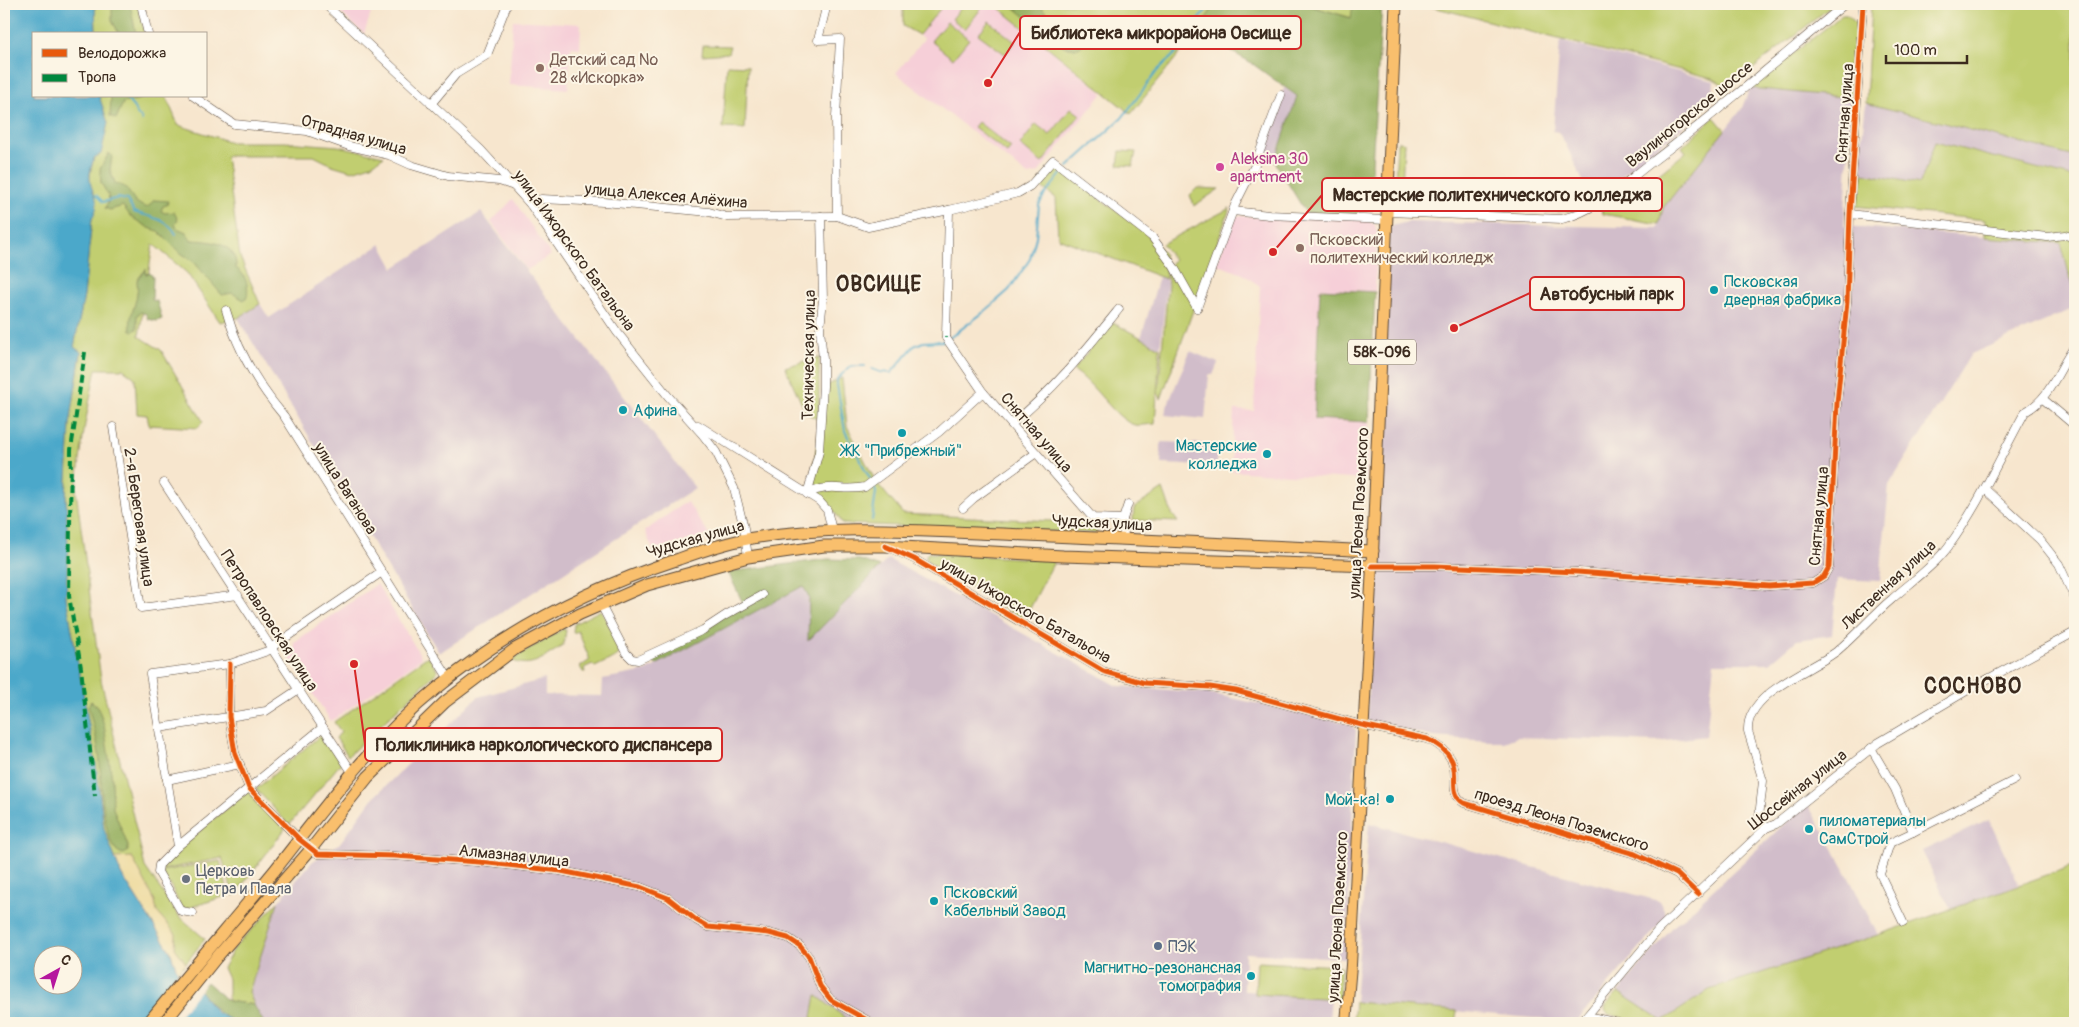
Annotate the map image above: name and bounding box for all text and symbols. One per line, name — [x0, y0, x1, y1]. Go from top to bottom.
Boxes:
callout: Библиотека микрорайона Овсище — [1020, 16, 1301, 49]
text: Библиотека микрорайона Овсище — [1031, 22, 1292, 45]
legend — [32, 32, 208, 98]
scale bar — [1886, 32, 1968, 64]
text: 100 m — [1894, 41, 1937, 60]
text: Велодорожка — [78, 44, 166, 63]
place label: Детский сад № 28 «Искорка» — [549, 50, 658, 88]
street label: Ваулиногорское шоссе — [1622, 57, 1757, 172]
marker: Детский сад № 28 «Искорка» — [534, 62, 546, 74]
street label: Снятная улица — [1832, 63, 1858, 163]
text: Тропа — [78, 68, 116, 87]
street label: Отрадная улица — [299, 110, 409, 160]
place label: Aleksina 30 apartment — [1230, 149, 1308, 187]
marker: Aleksina 30 apartment — [1214, 161, 1226, 173]
street label: улица Ижорского Батальона — [508, 165, 639, 335]
callout: Мастерские политехнического колледжа — [1322, 178, 1662, 211]
street label: улица Алексея Алёхина — [583, 179, 748, 213]
text: Мастерские политехнического колледжа — [1332, 184, 1652, 207]
place label: Псковский политехнический колледж — [1310, 230, 1494, 268]
marker: Псковский политехнический колледж — [1294, 242, 1306, 254]
district label: ОВСИЩЕ — [836, 271, 922, 298]
place label: Псковская дверная фабрика — [1724, 272, 1841, 310]
callout: Автобусный парк — [1530, 277, 1684, 310]
text: Автобусный парк — [1540, 283, 1674, 306]
marker: Псковская дверная фабрика — [1708, 284, 1720, 296]
street label: Техническая улица — [798, 290, 820, 420]
road number: 58К-096 — [1348, 340, 1416, 364]
street label: Снятная улица — [996, 388, 1076, 477]
place label: Афина — [633, 401, 677, 421]
marker: Афина — [617, 404, 629, 416]
street label: улица Леона Поземского — [1344, 426, 1373, 600]
marker: ЖК "Прибрежный" — [896, 427, 908, 439]
place label: Мастерские колледжа — [1175, 436, 1257, 474]
street label: улица Ваганова — [308, 438, 381, 538]
place label: ЖК "Прибрежный" — [839, 441, 962, 461]
street label: 2-я Береговая улица — [119, 446, 159, 588]
marker: Мастерские колледжа — [1261, 448, 1273, 460]
street label: Снятная улица — [1805, 466, 1833, 567]
street label: Чудская улица — [1051, 510, 1153, 536]
street label: Чудская улица — [644, 515, 746, 562]
street label: Лиственная улица — [1836, 536, 1940, 635]
street label: Петропавловская улица — [216, 546, 322, 695]
street label: улица Ижорского Батальона — [936, 553, 1115, 668]
district label: СОСНОВО — [1924, 673, 2022, 700]
callout: Поликлиника наркологического диспансера — [365, 728, 722, 761]
text: Поликлиника наркологического диспансера — [376, 734, 713, 757]
street label: Шоссейная улица — [1744, 745, 1851, 835]
street label: проезд Леона Поземского — [1472, 784, 1652, 856]
place label: Мой-ка! — [1325, 790, 1380, 810]
marker: Мой-ка! — [1384, 793, 1396, 805]
place label: пиломатериалы СамСтрой — [1819, 811, 1926, 849]
marker: пиломатериалы СамСтрой — [1803, 823, 1815, 835]
street label: улица Леона Поземского — [1323, 830, 1352, 1004]
street label: Алмазная улица — [458, 840, 570, 872]
place label: Церковь Петра и Павла — [196, 861, 291, 899]
marker: Церковь Петра и Павла — [180, 873, 192, 885]
place label: Псковский Кабельный Завод — [944, 883, 1066, 921]
marker: Псковский Кабельный Завод — [928, 895, 940, 907]
place label: ПЭК — [1168, 937, 1196, 957]
marker: ПЭК — [1152, 940, 1164, 952]
north arrow — [32, 944, 82, 994]
text: С — [57, 951, 75, 970]
place label: Магнитно-резонансная томография — [1084, 958, 1241, 996]
marker: Магнитно-резонансная томография — [1245, 970, 1257, 982]

